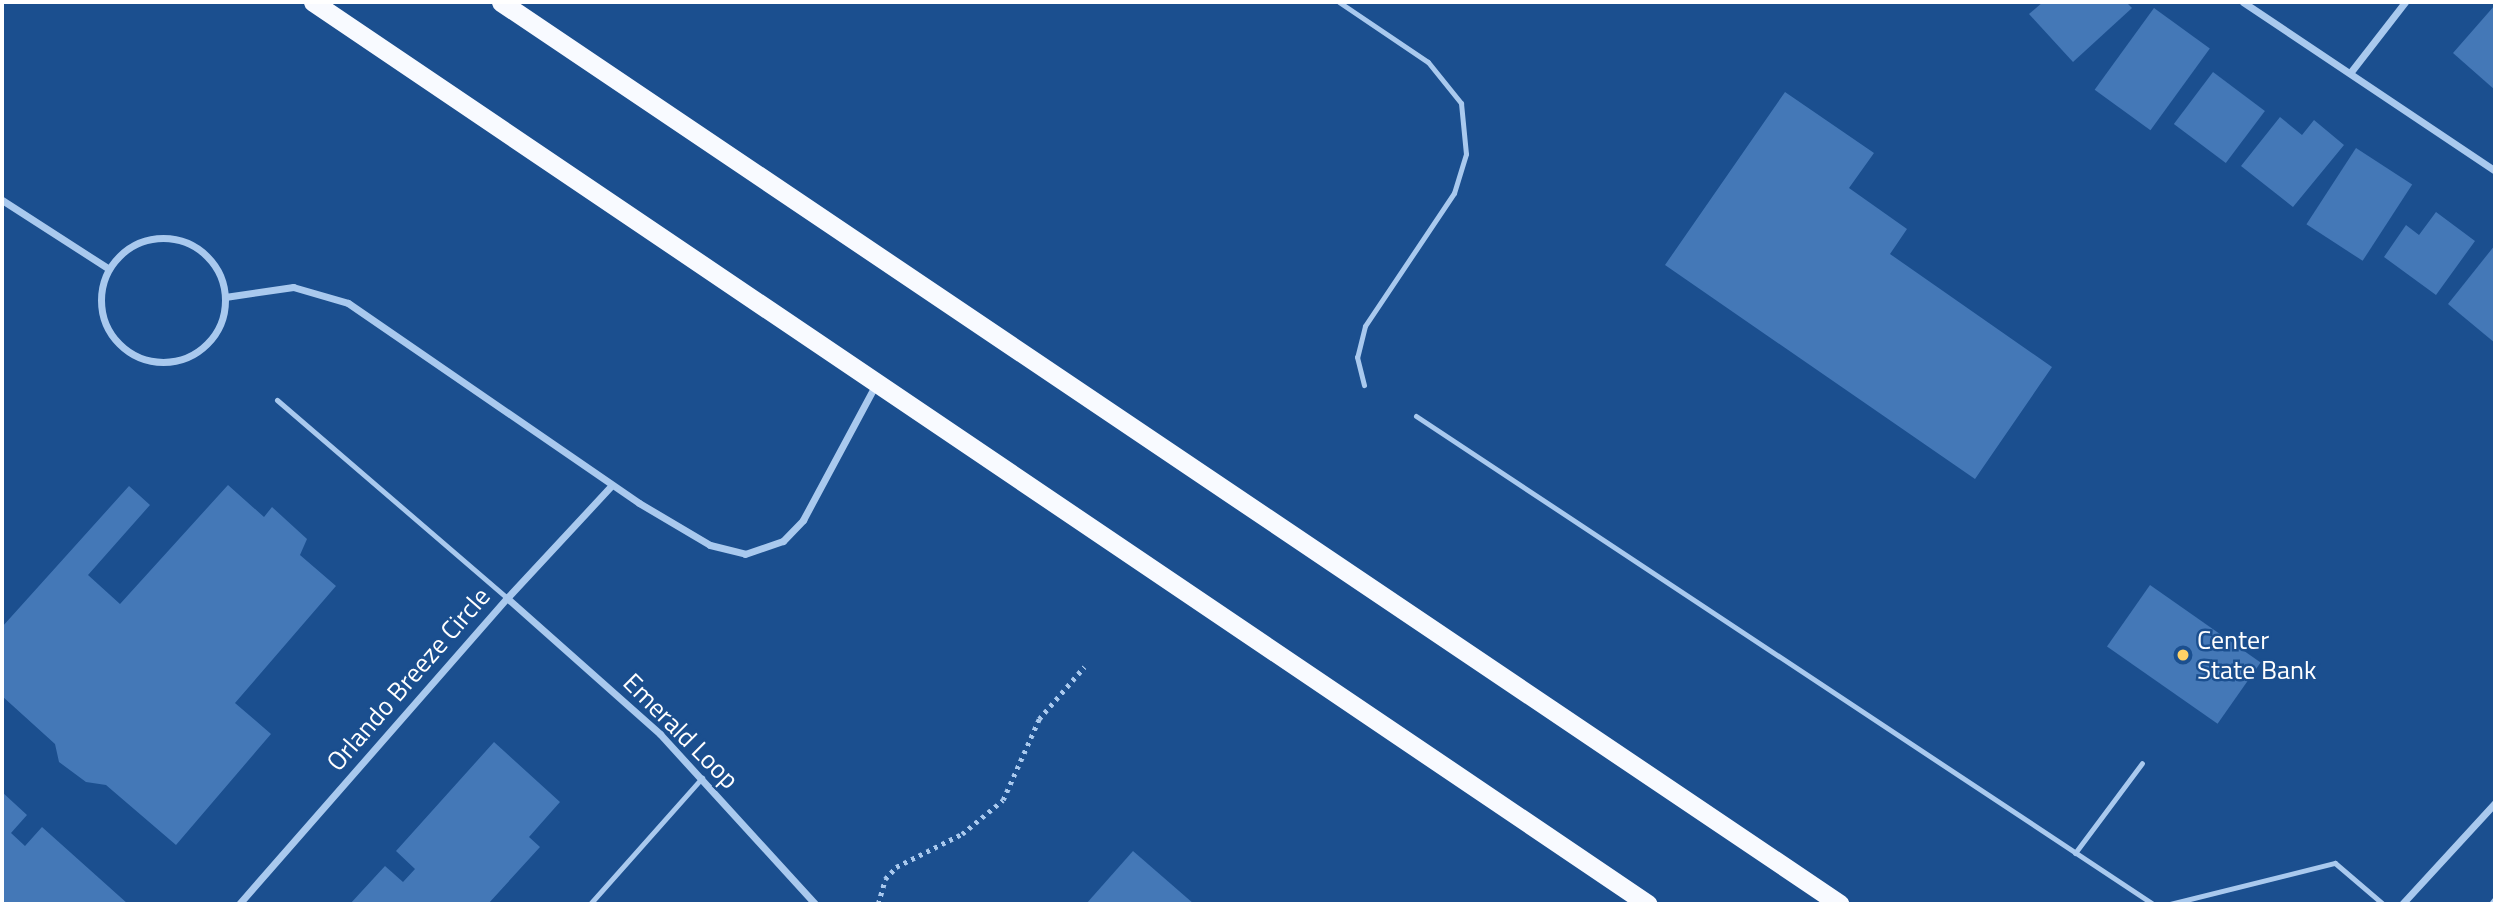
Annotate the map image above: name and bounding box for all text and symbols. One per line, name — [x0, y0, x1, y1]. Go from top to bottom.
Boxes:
street label: Orlando Breeze Circle — [320, 581, 496, 777]
place label: Center State Bank — [2197, 624, 2316, 686]
marker: Center State Bank — [2175, 647, 2191, 663]
street label: Emerald Loop — [617, 667, 745, 795]

